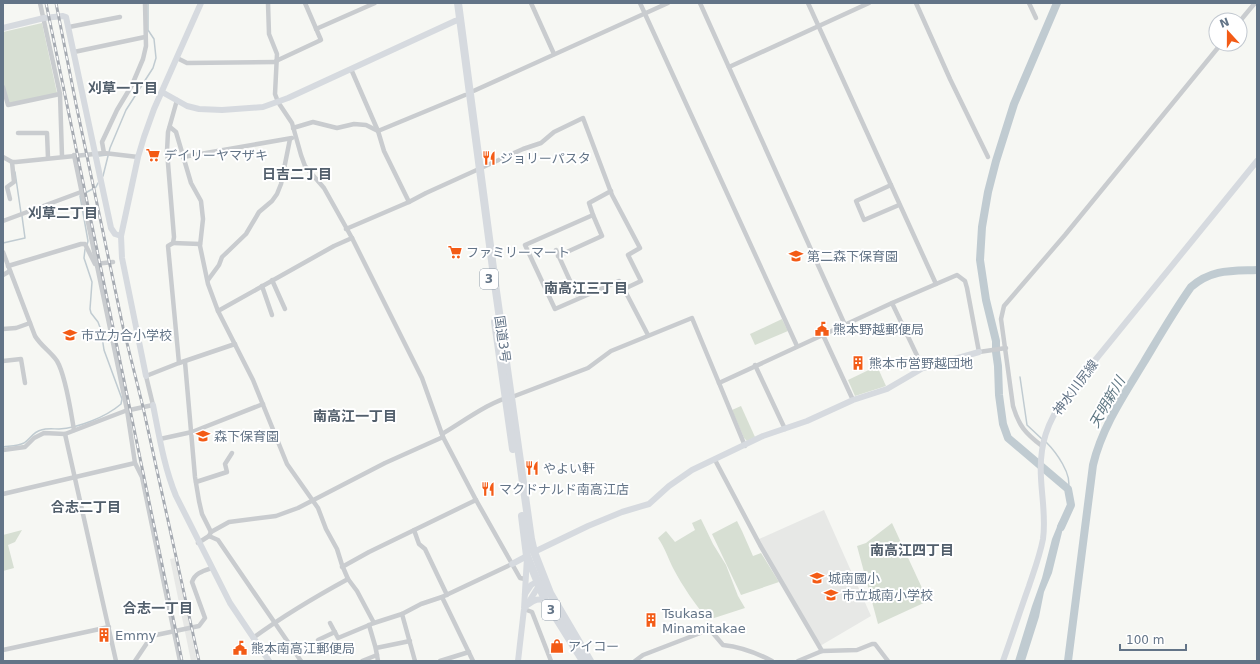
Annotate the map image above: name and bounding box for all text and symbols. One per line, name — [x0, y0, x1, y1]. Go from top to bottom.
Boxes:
north arrow — [1208, 12, 1248, 52]
text: N — [1218, 15, 1231, 31]
district label: 刈草一丁目 — [88, 80, 158, 96]
supermarket icon: デイリーヤマザキ — [145, 147, 161, 163]
place label: デイリーヤマザキ — [164, 148, 268, 163]
restaurant icon: ジョリーパスタ — [481, 150, 497, 166]
place label: ジョリーパスタ — [500, 151, 591, 166]
district label: 日吉二丁目 — [262, 166, 332, 182]
district label: 刈草二丁目 — [28, 205, 98, 221]
supermarket icon: ファミリーマート — [447, 244, 463, 260]
place label: ファミリーマート — [466, 245, 570, 260]
school or university icon: 第二森下保育園 — [788, 248, 804, 264]
place label: 第二森下保育園 — [807, 249, 898, 264]
road number: 3 — [480, 269, 498, 289]
district label: 南高江三丁目 — [544, 280, 628, 296]
street label: 国道3号 — [492, 315, 513, 364]
public building icon: 熊本野越郵便局 — [814, 321, 830, 337]
place label: 熊本野越郵便局 — [833, 322, 924, 337]
school or university icon: 市立力合小学校 — [62, 327, 78, 343]
place label: 市立力合小学校 — [81, 328, 172, 343]
building icon: 熊本市営野越団地 — [850, 355, 866, 371]
place label: 熊本市営野越団地 — [869, 356, 973, 371]
street label: 神水川尻線 — [1050, 357, 1101, 418]
water label: 天明新川 — [1086, 372, 1129, 430]
district label: 南高江一丁目 — [313, 408, 397, 424]
school or university icon: 森下保育園 — [195, 428, 211, 444]
place label: 森下保育園 — [214, 429, 279, 444]
restaurant icon: やよい軒 — [524, 460, 540, 476]
place label: やよい軒 — [543, 461, 595, 476]
restaurant icon: マクドナルド南高江店 — [480, 481, 496, 497]
place label: マクドナルド南高江店 — [499, 482, 629, 497]
district label: 合志二丁目 — [51, 499, 121, 515]
district label: 南高江四丁目 — [870, 542, 954, 558]
school or university icon: 城南國小 — [809, 570, 825, 586]
place label: 城南國小 — [828, 571, 880, 586]
school or university icon: 市立城南小学校 — [823, 587, 839, 603]
place label: 市立城南小学校 — [842, 588, 933, 603]
district label: 合志一丁目 — [123, 600, 193, 616]
road number: 3 — [542, 600, 560, 620]
place label: Tsukasa Minamitakae — [661, 606, 746, 636]
building icon: Tsukasa Minamitakae — [643, 612, 659, 628]
scale bar — [1120, 626, 1186, 652]
building icon: Emmy — [96, 627, 112, 643]
place label: Emmy — [115, 628, 157, 643]
text: 100 m — [1126, 633, 1164, 647]
shop icon: アイコー — [549, 638, 565, 654]
place label: アイコー — [568, 639, 619, 654]
public building icon: 熊本南高江郵便局 — [232, 640, 248, 656]
place label: 熊本南高江郵便局 — [251, 641, 355, 656]

